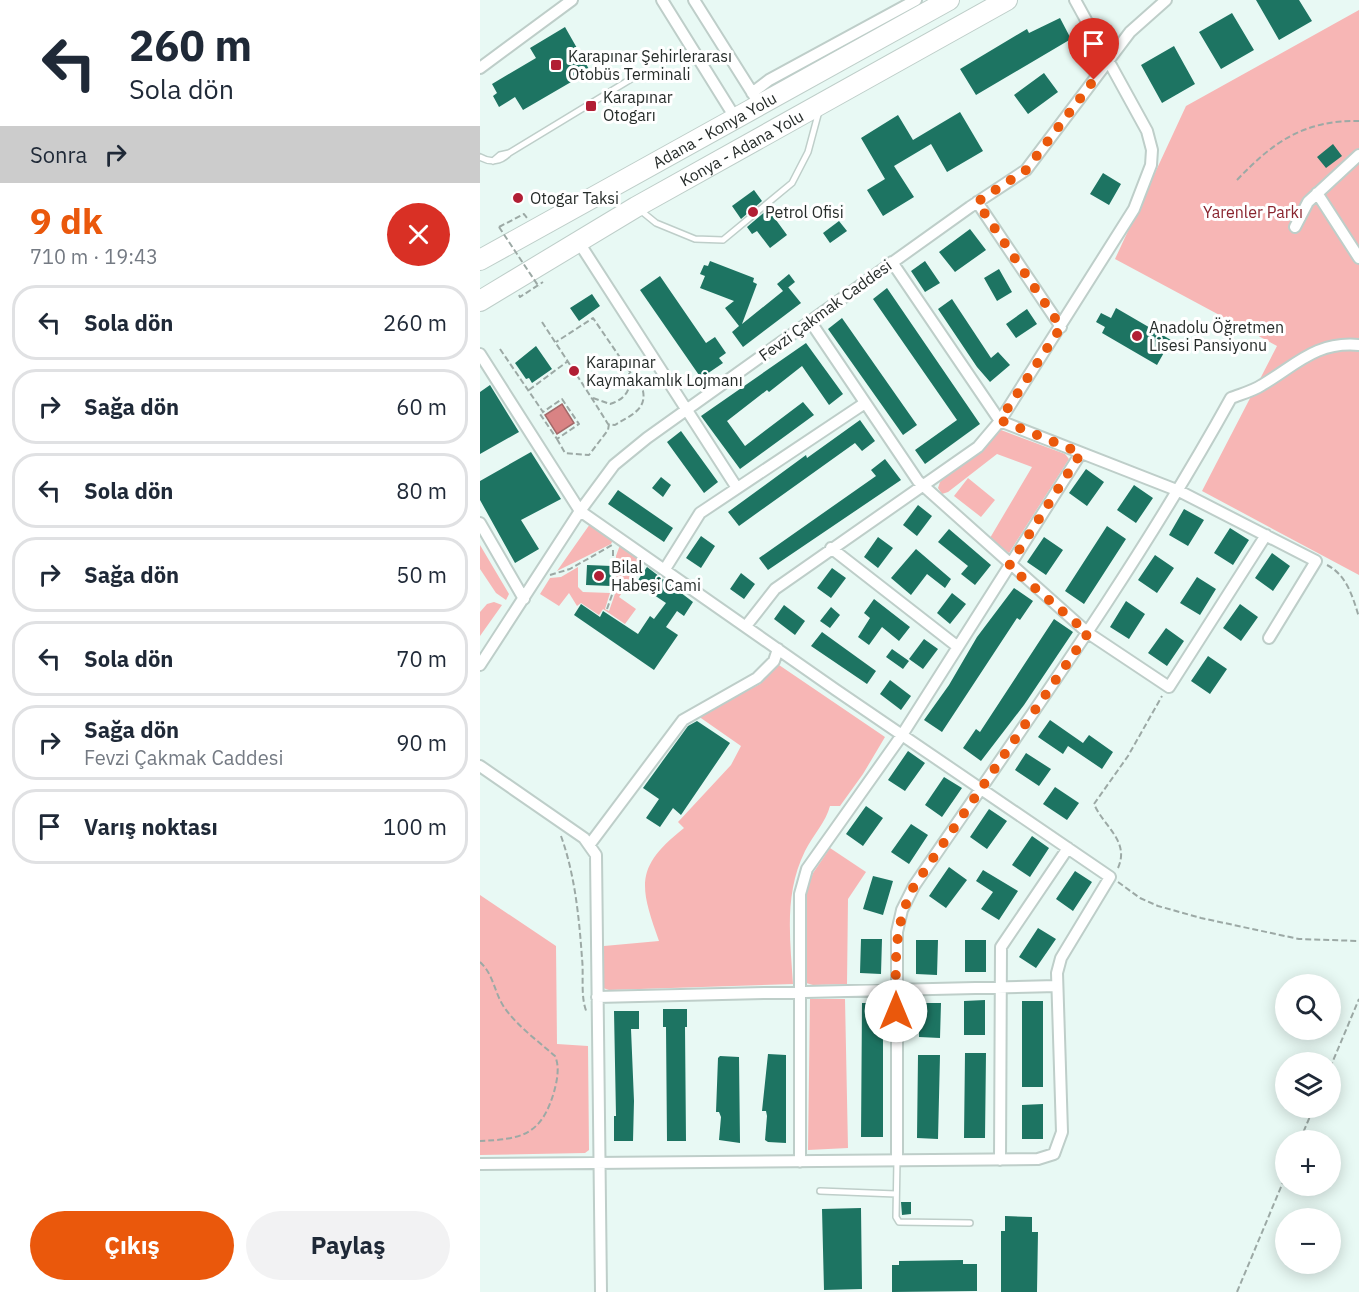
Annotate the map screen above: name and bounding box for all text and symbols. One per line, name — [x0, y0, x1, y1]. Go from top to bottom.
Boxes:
text: 260 m — [129, 18, 252, 73]
pin — [1068, 18, 1119, 80]
icon: left — [30, 24, 108, 102]
icon: arrive — [1077, 27, 1110, 60]
place label: Karapınar Şehirlerarası Otobüs Terminali — [568, 46, 732, 84]
marker: Karapınar Şehirlerarası Otobüs Terminali — [549, 58, 563, 72]
text: Sola dön — [129, 71, 234, 106]
place label: Karapınar Otogarı — [603, 87, 673, 125]
street label: Adana - Konya Yolu — [649, 88, 780, 172]
marker: Karapınar Otogarı — [584, 99, 598, 113]
street label: Konya - Adana Yolu — [676, 106, 807, 191]
icon: right — [99, 138, 132, 171]
text: Sonra — [30, 140, 87, 169]
place label: Otogar Taksi — [530, 188, 619, 208]
marker: Otogar Taksi — [511, 191, 525, 205]
text: 9 dk — [30, 197, 103, 244]
place label: Petrol Ofisi — [765, 202, 844, 222]
park label: Yarenler Parkı — [1203, 202, 1303, 222]
button: close — [387, 203, 450, 266]
marker: Petrol Ofisi — [746, 205, 760, 219]
text: 710 m · 19:43 — [30, 243, 158, 270]
street label: Fevzi Çakmak Caddesi — [755, 255, 895, 365]
icon: left — [33, 306, 66, 339]
text: Sola dön — [84, 308, 173, 337]
text: 260 m — [383, 308, 447, 337]
place label: Anadolu Öğretmen Lisesi Pansiyonu — [1149, 317, 1284, 355]
marker: Anadolu Öğretmen Lisesi Pansiyonu — [1130, 329, 1144, 343]
place label: Karapınar Kaymakamlık Lojmanı — [586, 352, 743, 390]
marker: Karapınar Kaymakamlık Lojmanı — [567, 364, 581, 378]
icon: right — [33, 390, 66, 423]
text: Sağa dön — [84, 392, 179, 421]
text: 60 m — [396, 392, 447, 421]
icon: left — [33, 474, 66, 507]
text: Sola dön — [84, 476, 173, 505]
text: 80 m — [396, 476, 447, 505]
place label: Bilal Habeşi Cami — [611, 557, 701, 595]
icon: right — [33, 558, 66, 591]
text: Sağa dön — [84, 560, 179, 589]
text: 50 m — [396, 560, 447, 589]
marker: Bilal Habeşi Cami — [592, 569, 606, 583]
icon: left — [33, 642, 66, 675]
text: Sola dön — [84, 644, 173, 673]
text: 70 m — [396, 644, 447, 673]
text: Sağa dön — [84, 715, 179, 744]
icon: right — [33, 726, 66, 759]
text: 90 m — [396, 728, 447, 757]
text: Fevzi Çakmak Caddesi — [84, 744, 283, 771]
icon: arrive — [33, 810, 66, 843]
text: Varış noktası — [84, 812, 218, 841]
text: 100 m — [383, 812, 447, 841]
map controls — [1275, 974, 1341, 1274]
button: search — [1275, 974, 1341, 1040]
position arrow — [864, 979, 928, 1043]
button: layers — [1275, 1052, 1341, 1118]
button: + — [1275, 1130, 1341, 1196]
button: − — [1275, 1208, 1341, 1274]
button: Çıkış — [30, 1211, 234, 1280]
button: Paylaş — [246, 1211, 450, 1280]

